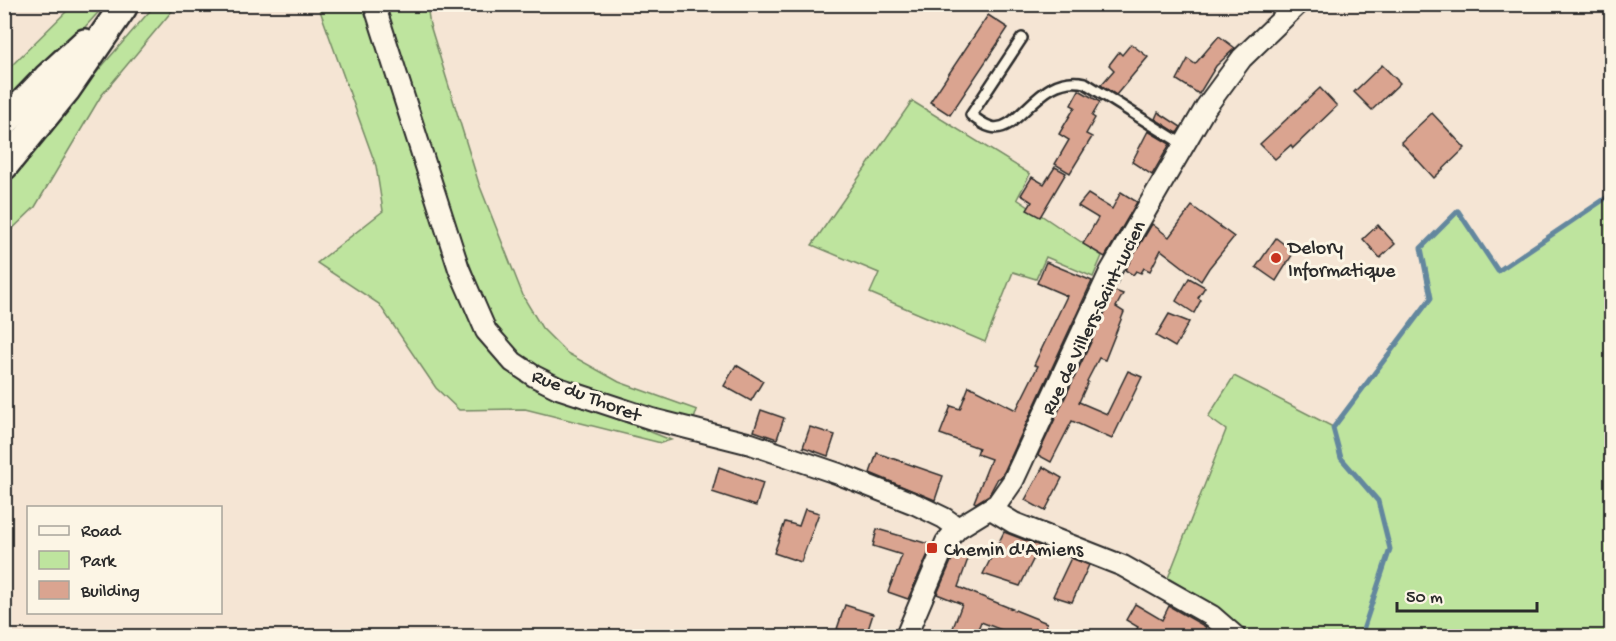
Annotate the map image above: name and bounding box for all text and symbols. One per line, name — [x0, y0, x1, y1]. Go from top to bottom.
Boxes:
street label: Rue de Villers-Saint-Lucien — [1038, 217, 1152, 419]
place label: Delory Informatique — [1286, 238, 1396, 284]
marker: Delory Informatique — [1269, 251, 1283, 265]
street label: Rue du Thoret — [528, 366, 645, 429]
legend — [27, 506, 222, 614]
text: Road — [81, 522, 122, 543]
place label: Chemin d'Amiens — [944, 540, 1084, 563]
marker: Chemin d'Amiens — [925, 541, 939, 555]
text: Park — [80, 552, 117, 573]
scale bar — [1397, 575, 1536, 613]
text: Building — [80, 582, 140, 603]
text: 50 m — [1406, 588, 1443, 609]

